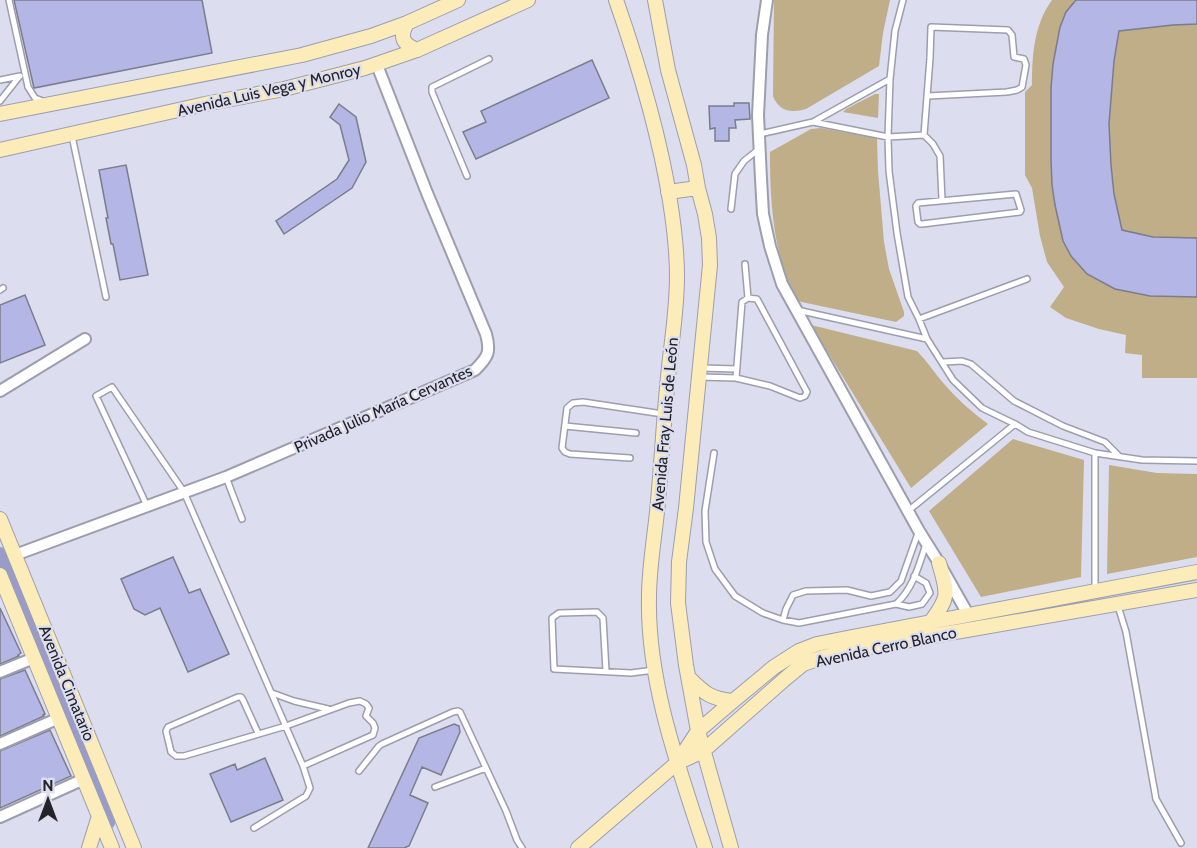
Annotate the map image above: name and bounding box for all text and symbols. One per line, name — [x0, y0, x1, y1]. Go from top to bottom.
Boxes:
street label: Avenida Luis Vega y Monroy — [175, 60, 363, 120]
street label: Avenida Fray Luis de León — [648, 337, 682, 511]
street label: Privada Julio María Cervantes — [291, 361, 475, 457]
street label: Avenida Cimatario — [35, 622, 99, 744]
street label: Avenida Cerro Blanco — [814, 623, 958, 671]
north arrow — [18, 770, 78, 830]
text: N — [42, 776, 54, 795]

